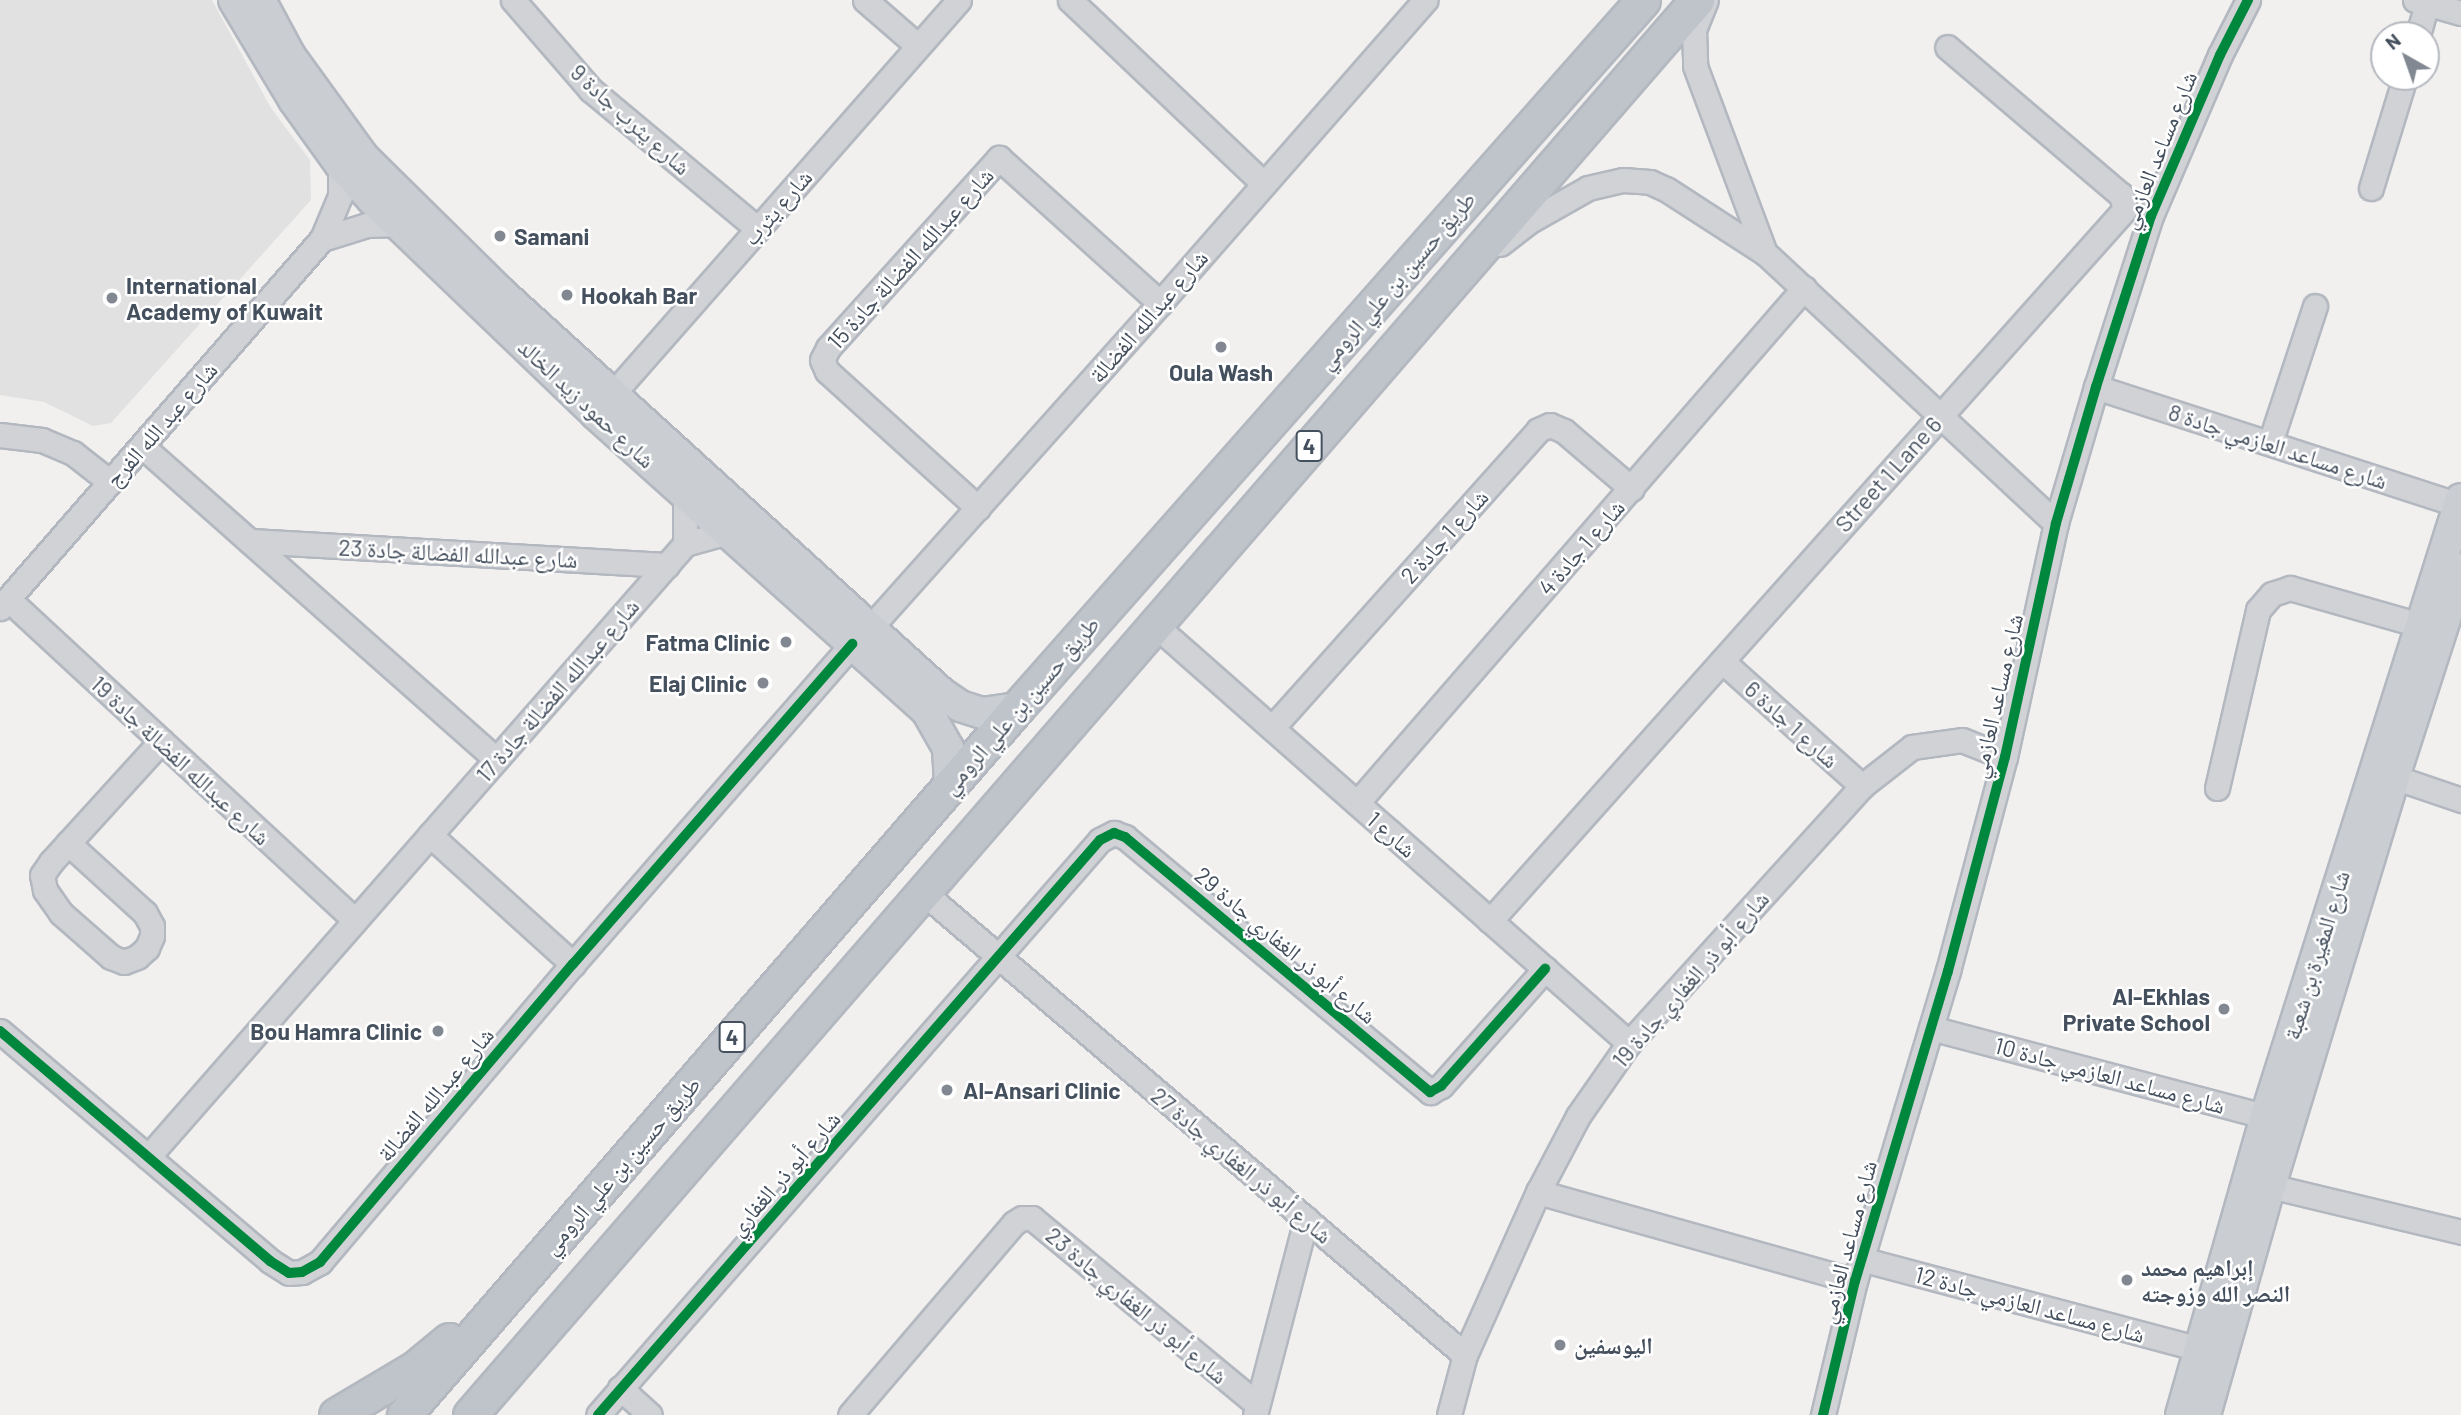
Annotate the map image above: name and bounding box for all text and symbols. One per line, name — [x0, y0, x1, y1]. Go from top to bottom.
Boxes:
north arrow — [2370, 21, 2440, 91]
text: N — [2380, 28, 2405, 54]
street label: شارع يثرب جادة 9 — [565, 58, 697, 180]
street label: شارع مساعد العازمي — [2114, 67, 2202, 233]
street label: شارع عبدالله الفضالة جادة 15 — [821, 161, 999, 355]
street label: شارع يثرب — [737, 163, 817, 251]
street label: طريق حسين بن علي الرومي — [1311, 185, 1481, 375]
place label: Samani — [514, 222, 589, 250]
marker: Samani — [492, 228, 508, 244]
street label: شارع عبدالله الفضالة — [1083, 244, 1213, 388]
place label: International Academy of Kuwait — [126, 271, 323, 325]
place label: Hookah Bar — [581, 281, 697, 309]
marker: Hookah Bar — [559, 287, 575, 303]
marker: International Academy of Kuwait — [104, 290, 120, 306]
street label: شارع حمود زيد الخالد — [513, 333, 661, 473]
marker: Oula Wash — [1213, 339, 1229, 355]
street label: شارع عبد الله الفرج — [99, 356, 223, 492]
place label: Oula Wash — [1169, 358, 1273, 386]
street label: شارع مساعد العازمي جادة 8 — [2165, 398, 2391, 494]
street label: Street 1 Lane 6 — [1829, 411, 1947, 537]
road number: 4 — [1295, 428, 1323, 464]
street label: شارع 1 جادة 2 — [1395, 483, 1493, 589]
street label: شارع 1 جادة 4 — [1532, 494, 1630, 600]
street label: شارع عبدالله الفضالة جادة 23 — [338, 533, 578, 573]
street label: شارع عبدالله الفضالة جادة 17 — [470, 593, 644, 787]
street label: طريق حسين بن علي الرومي — [935, 610, 1105, 800]
street label: شارع مساعد العازمي — [1964, 611, 2028, 781]
place label: Fatma Clinic — [645, 628, 770, 656]
marker: Fatma Clinic — [776, 632, 796, 652]
place label: Elaj Clinic — [649, 669, 747, 697]
street label: شارع عبدالله الفضالة جادة 19 — [86, 670, 276, 850]
marker: Elaj Clinic — [753, 673, 773, 693]
street label: شارع 1 جادة 6 — [1739, 675, 1845, 773]
street label: شارع 1 — [1362, 805, 1422, 863]
street label: شارع أبو ذر الغفاري جادة 29 — [1189, 861, 1383, 1029]
street label: شارع المغيرة بن شعبة — [2277, 867, 2355, 1043]
street label: شارع أبو ذر الغفاري جادة 19 — [1606, 885, 1774, 1073]
place label: Al-Ekhlas Private School — [2063, 982, 2210, 1036]
marker: Al-Ekhlas Private School — [2216, 1001, 2232, 1017]
place label: Bou Hamra Clinic — [250, 1017, 422, 1045]
road number: 4 — [718, 1020, 746, 1054]
street label: شارع عبدالله الفضالة — [371, 1021, 499, 1167]
marker: Bou Hamra Clinic — [428, 1021, 448, 1041]
street label: شارع مساعد العازمي جادة 10 — [1992, 1031, 2228, 1119]
street label: طريق حسين بن علي الرومي — [536, 1070, 706, 1260]
place label: Al-Ansari Clinic — [963, 1076, 1121, 1104]
marker: Al-Ansari Clinic — [937, 1080, 957, 1100]
street label: شارع أبو ذر الغفاري جادة 27 — [1146, 1081, 1338, 1249]
street label: شارع أبو ذر الغفاري — [722, 1105, 846, 1241]
street label: شارع مساعد العازمي — [1812, 1157, 1882, 1327]
street label: شارع أبو ذر الغفاري جادة 23 — [1041, 1221, 1233, 1389]
place label: إبراهيم محمد النصر الله وزوجته — [2141, 1253, 2290, 1307]
street label: شارع مساعد العازمي جادة 12 — [1912, 1260, 2148, 1348]
marker: إبراهيم محمد النصر الله وزوجته — [2119, 1272, 2135, 1288]
place label: اليوسفين — [1574, 1331, 1653, 1359]
marker: اليوسفين — [1552, 1337, 1568, 1353]

